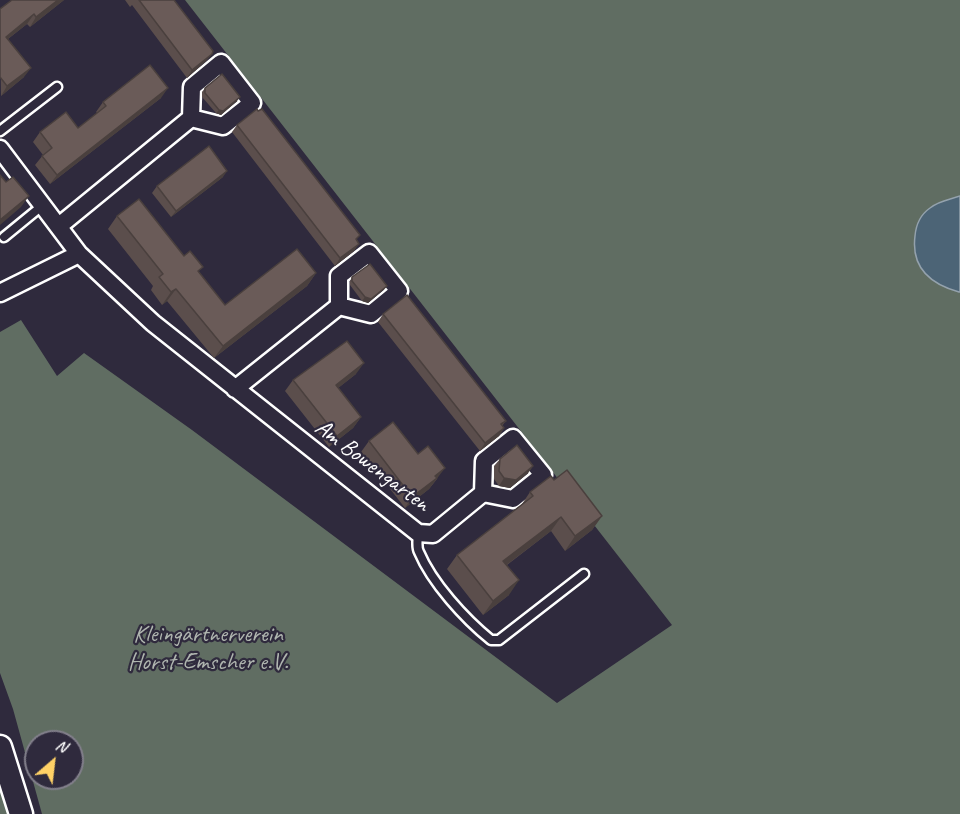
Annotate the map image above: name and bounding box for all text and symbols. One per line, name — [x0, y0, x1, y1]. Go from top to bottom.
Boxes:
street label: Am Bowengarten — [309, 413, 435, 519]
park label: Kleingärtnerverein Horst-Emscher e.V. — [128, 621, 288, 677]
north arrow — [24, 730, 84, 790]
text: N — [52, 735, 71, 757]

